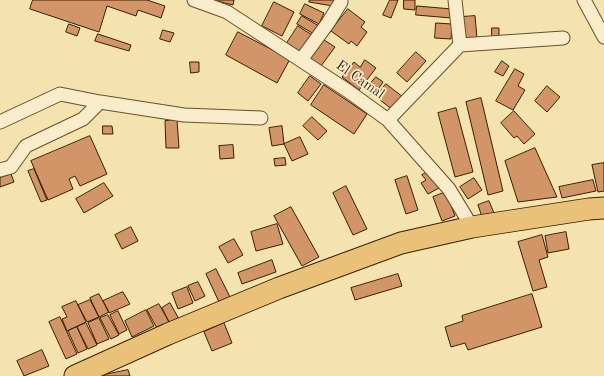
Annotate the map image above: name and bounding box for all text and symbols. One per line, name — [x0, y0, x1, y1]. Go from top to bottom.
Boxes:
street label: El Camal — [332, 57, 388, 103]

